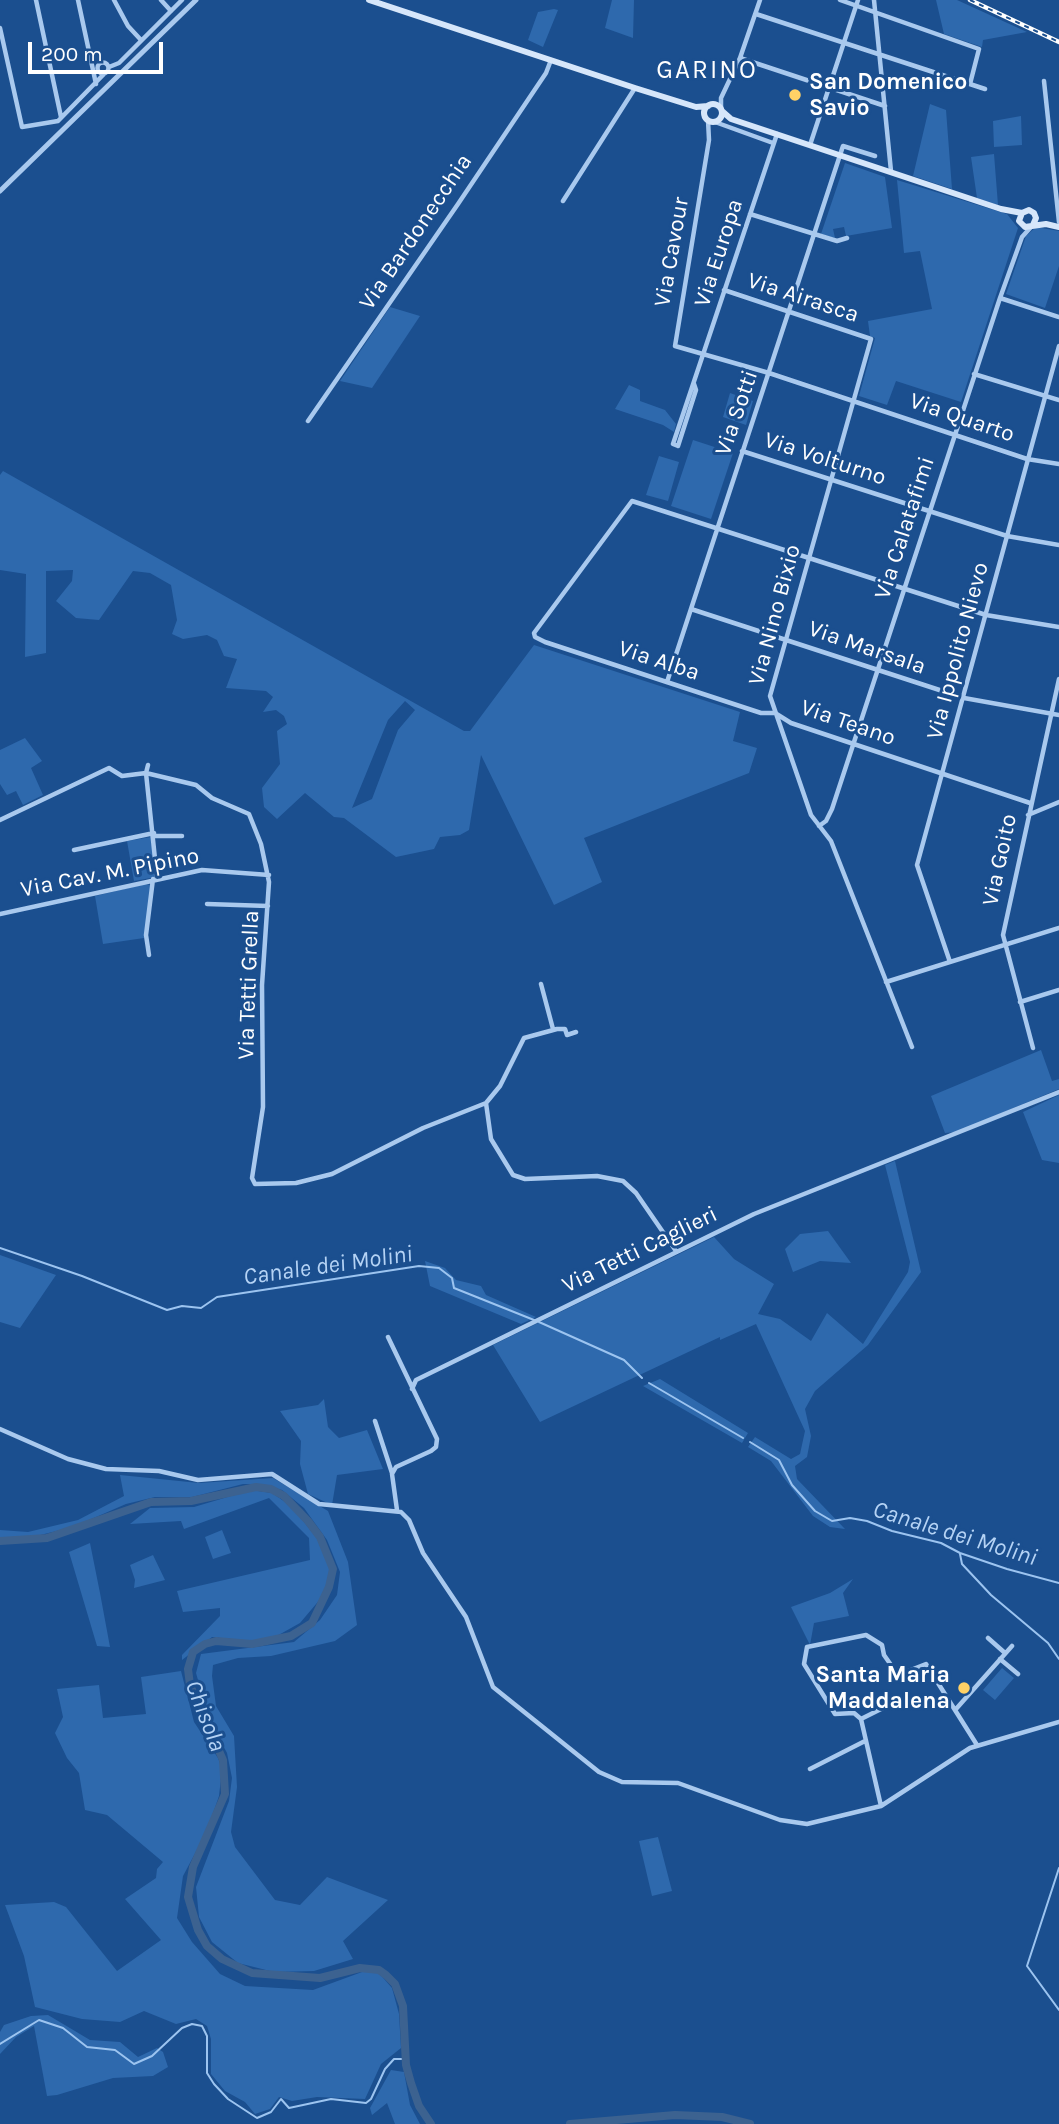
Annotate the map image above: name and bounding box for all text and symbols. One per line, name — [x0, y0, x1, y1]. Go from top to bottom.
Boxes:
scale bar — [32, 28, 166, 72]
text: 200 m — [41, 42, 103, 66]
district label: GARINO — [657, 55, 757, 87]
place label: San Domenico Savio — [809, 68, 967, 122]
marker: San Domenico Savio — [787, 87, 803, 103]
street label: Via Bardonecchia — [354, 149, 478, 315]
street label: Via Cavour — [649, 195, 695, 309]
street label: Via Europa — [689, 196, 749, 310]
street label: Via Airasca — [744, 267, 862, 329]
street label: Via Sotti — [710, 367, 764, 459]
street label: Via Quarto — [906, 387, 1018, 449]
street label: Via Volturno — [761, 426, 889, 492]
street label: Via Calatafimi — [869, 453, 941, 603]
street label: Via Nino Bixio — [743, 542, 807, 688]
street label: Via Ippolito Nievo — [921, 559, 995, 743]
street label: Via Marsala — [805, 615, 929, 681]
street label: Via Alba — [615, 635, 703, 687]
street label: Via Teano — [797, 694, 899, 752]
street label: Via Goito — [977, 811, 1023, 909]
street label: Via Cav. M. Pipino — [18, 842, 202, 904]
street label: Via Tetti Grella — [233, 910, 265, 1060]
street label: Via Tetti Caglieri — [558, 1201, 722, 1299]
water label: Canale dei Molini — [242, 1240, 414, 1292]
water label: Canale dei Molini — [869, 1495, 1041, 1573]
place label: Santa Maria Maddalena — [816, 1661, 950, 1715]
water label: Chisola — [178, 1676, 232, 1756]
marker: Santa Maria Maddalena — [956, 1680, 972, 1696]

